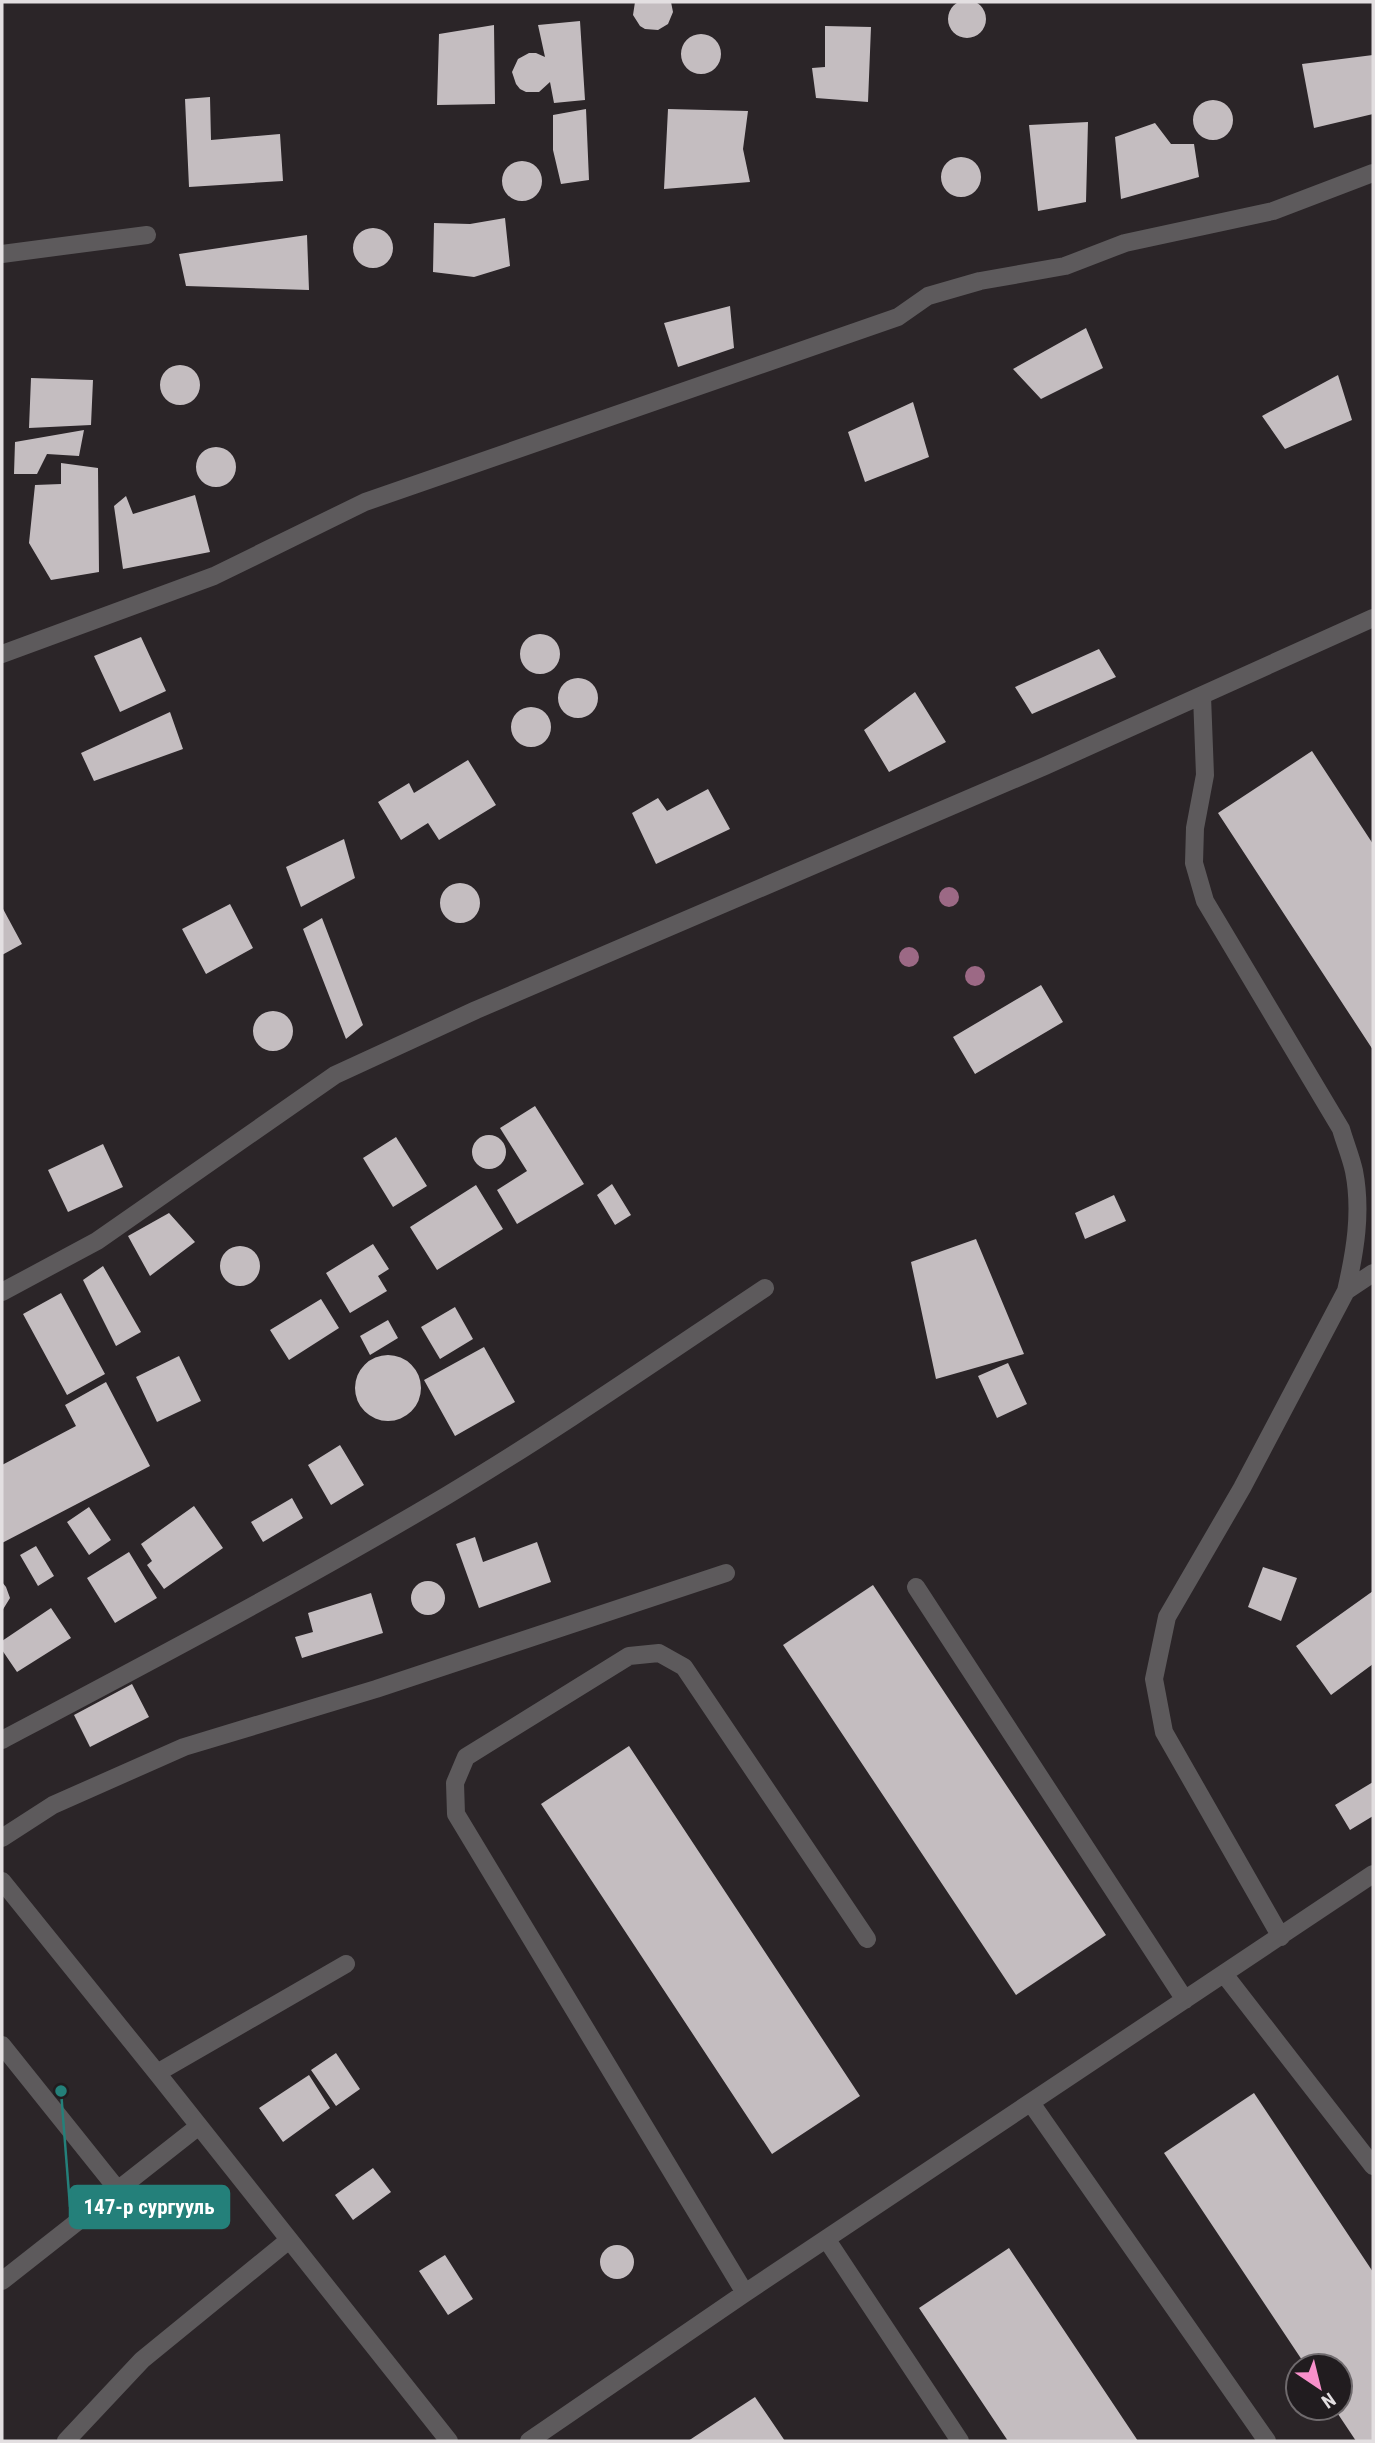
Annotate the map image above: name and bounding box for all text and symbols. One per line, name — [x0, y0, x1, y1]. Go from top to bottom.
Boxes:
callout: 147-р сургууль — [70, 2186, 229, 2228]
text: 147-р сургууль — [83, 2195, 215, 2219]
north arrow — [1284, 2352, 1354, 2422]
text: N — [1317, 2388, 1340, 2413]

